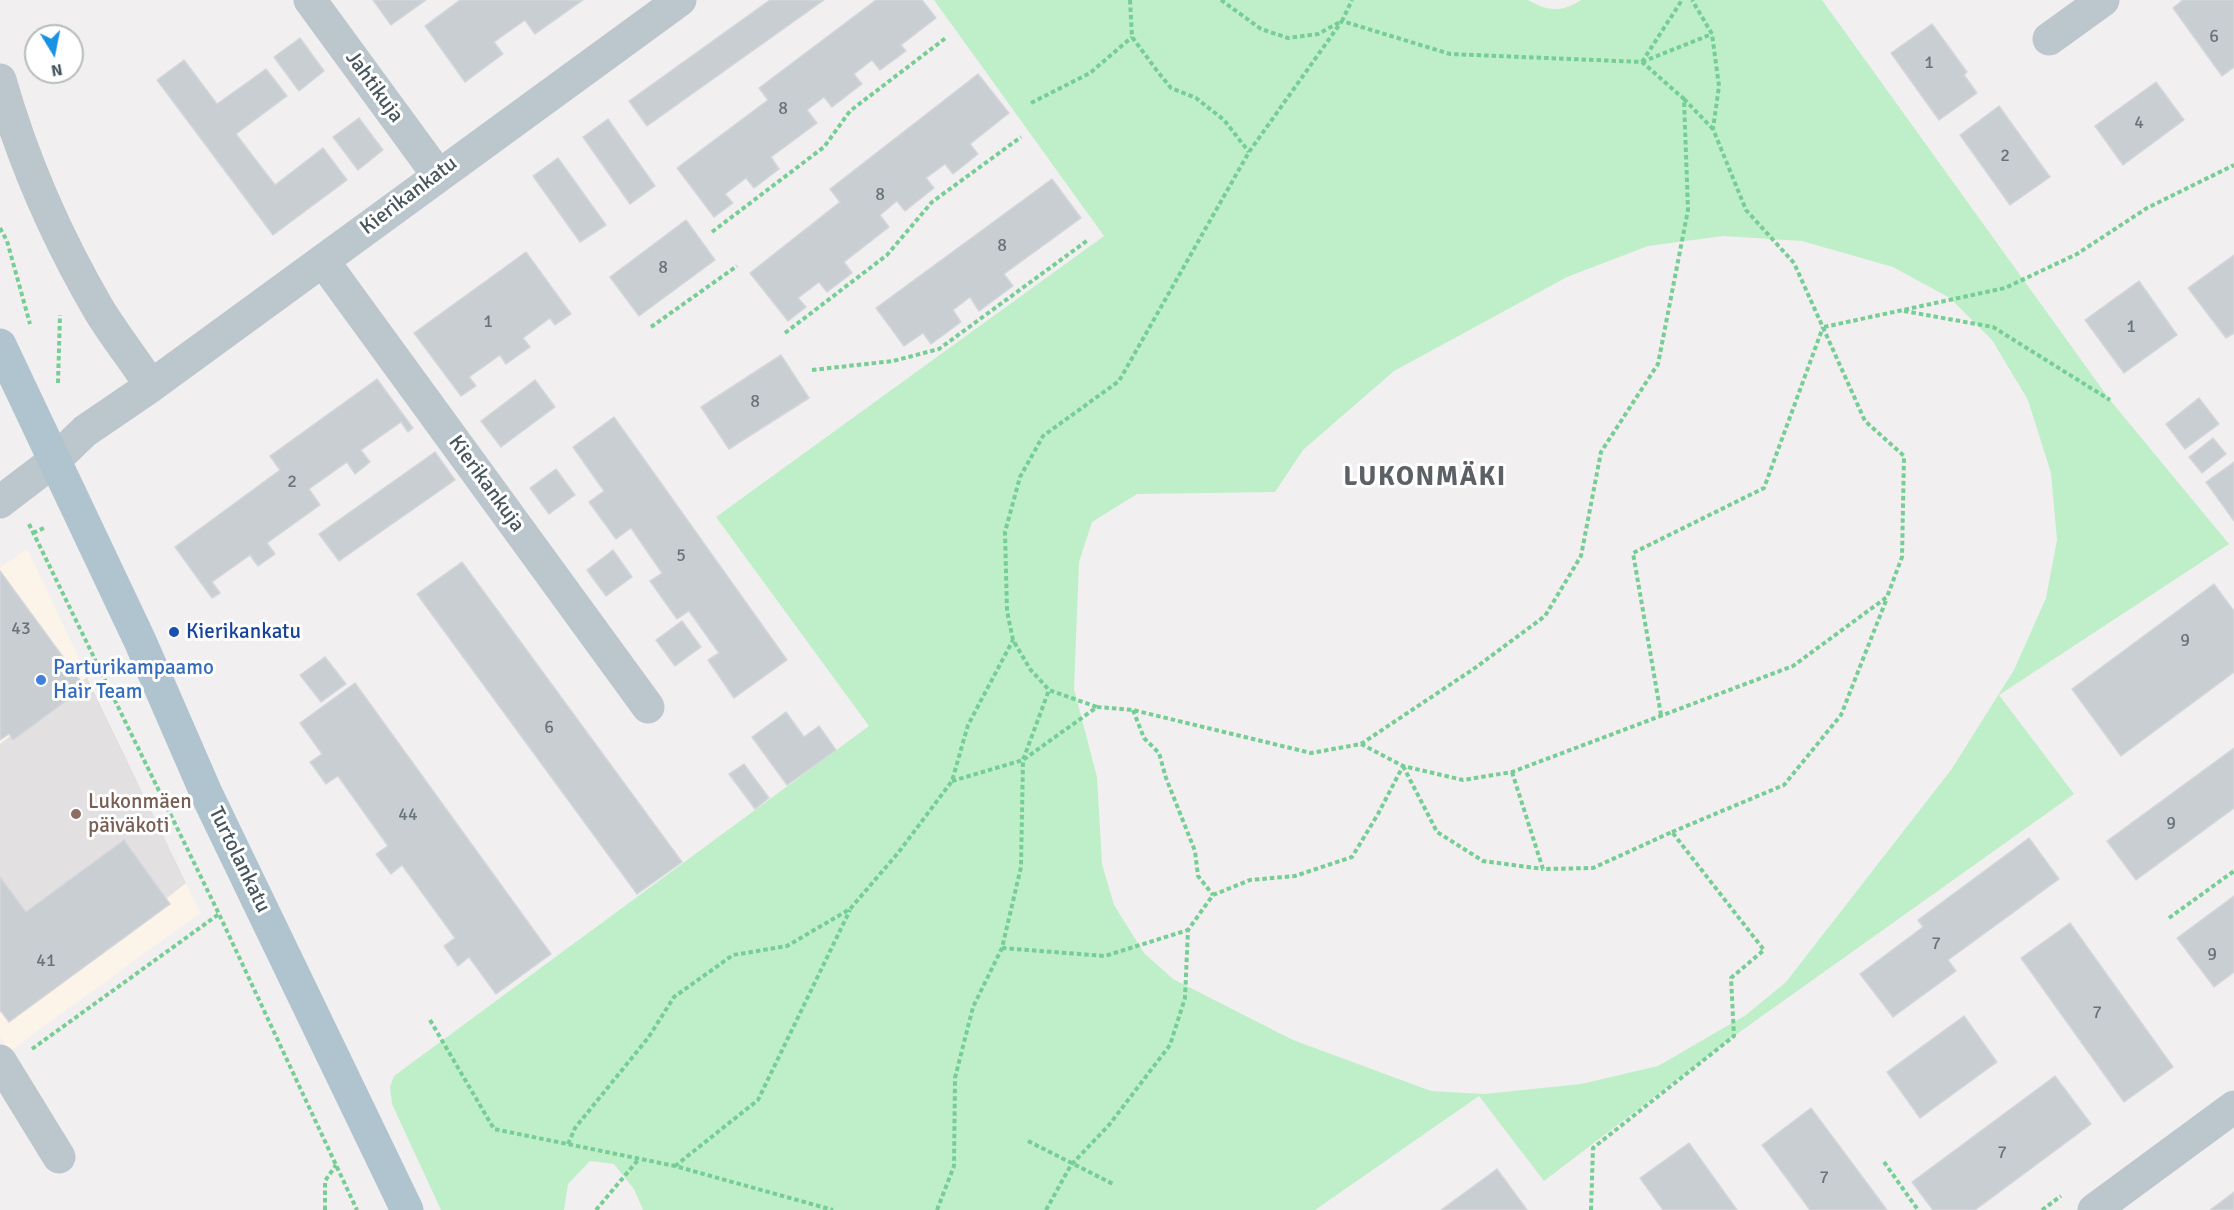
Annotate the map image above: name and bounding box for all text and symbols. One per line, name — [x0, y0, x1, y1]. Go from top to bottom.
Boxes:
north arrow — [24, 24, 84, 84]
house number: 6 — [2209, 26, 2219, 48]
street label: Jahtikuja — [340, 46, 408, 128]
house number: 1 — [1924, 52, 1934, 74]
text: N — [50, 59, 64, 81]
house number: 8 — [778, 98, 788, 120]
house number: 4 — [2134, 112, 2144, 134]
house number: 2 — [2000, 145, 2010, 167]
street label: Kierikankatu — [356, 151, 462, 241]
house number: 8 — [875, 184, 885, 206]
house number: 8 — [997, 235, 1007, 257]
house number: 8 — [658, 257, 668, 279]
house number: 1 — [483, 311, 493, 333]
house number: 1 — [2126, 316, 2136, 338]
house number: 8 — [750, 391, 760, 413]
street label: Kierikankuja — [443, 431, 529, 537]
district label: LUKONMÄKI — [1343, 462, 1507, 494]
house number: 2 — [287, 471, 297, 493]
house number: 5 — [676, 545, 686, 567]
house number: 43 — [11, 618, 31, 640]
place label: Kierikankatu — [186, 619, 301, 645]
marker: Kierikankatu — [167, 625, 181, 639]
house number: 9 — [2180, 630, 2190, 652]
place label: Parturikampaamo Hair Team — [53, 655, 214, 705]
marker: Parturikampaamo Hair Team — [34, 673, 48, 687]
house number: 6 — [544, 717, 554, 739]
place label: Lukonmäen päiväkoti — [88, 789, 192, 839]
street label: Turtolankatu — [203, 803, 275, 917]
house number: 44 — [398, 804, 418, 826]
marker: Lukonmäen päiväkoti — [69, 807, 83, 821]
house number: 9 — [2166, 813, 2176, 835]
house number: 7 — [1931, 933, 1941, 955]
house number: 9 — [2207, 944, 2217, 966]
house number: 41 — [36, 950, 56, 972]
house number: 7 — [2092, 1002, 2102, 1024]
house number: 7 — [1997, 1142, 2007, 1164]
house number: 7 — [1819, 1167, 1829, 1189]

